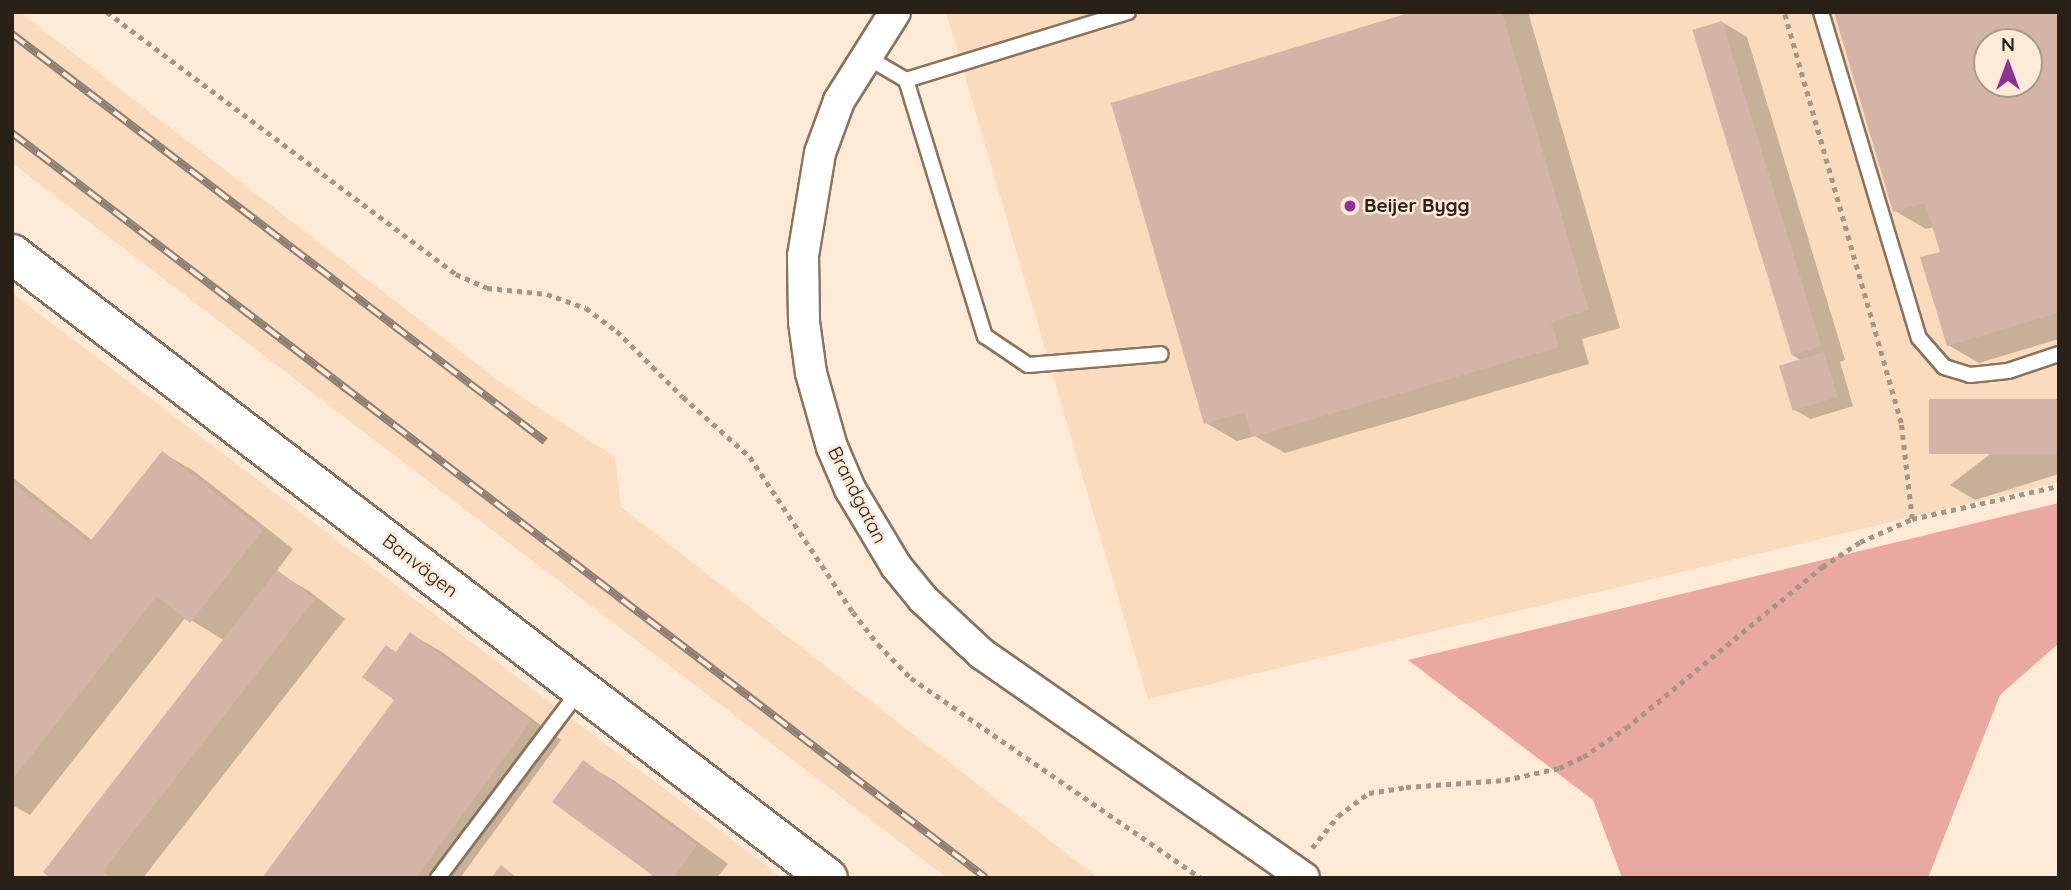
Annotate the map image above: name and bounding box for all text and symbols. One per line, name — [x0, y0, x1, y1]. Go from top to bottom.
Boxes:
north arrow — [1973, 28, 2043, 98]
text: N — [2001, 32, 2015, 56]
place label: Beijer Bygg — [1364, 195, 1470, 217]
marker: Beijer Bygg — [1342, 198, 1358, 214]
street label: Brandgatan — [823, 443, 891, 547]
street label: Banvägen — [378, 529, 462, 603]

